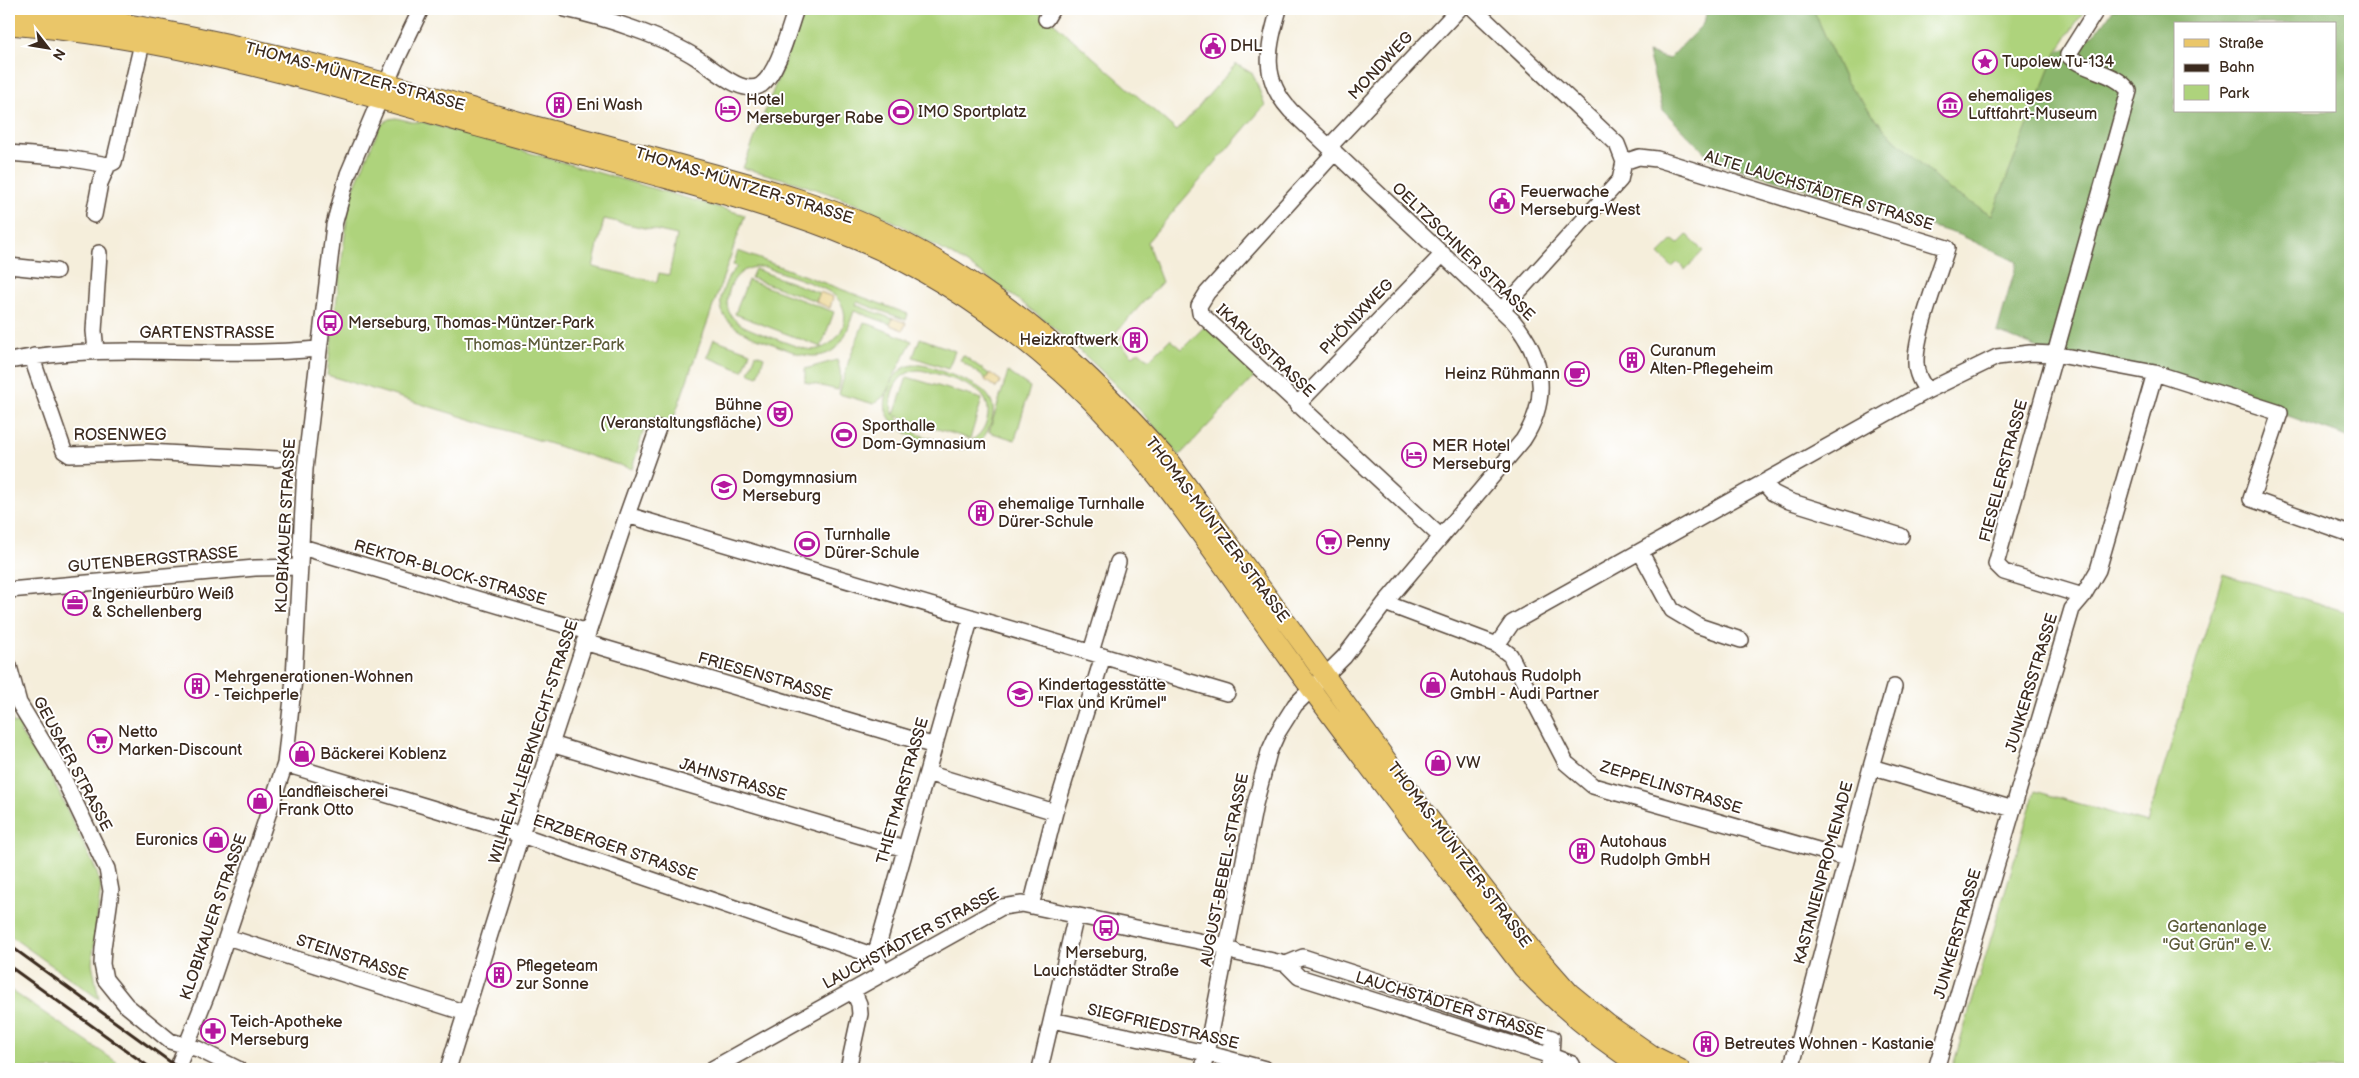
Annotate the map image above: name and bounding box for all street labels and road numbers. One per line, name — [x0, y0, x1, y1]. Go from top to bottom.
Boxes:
street label: MONDWEG — [1345, 28, 1417, 104]
street label: THOMAS-MÜNTZER-STRASSE — [243, 37, 468, 116]
street label: THOMAS-MÜNTZER-STRASSE — [633, 142, 856, 228]
street label: ALTE LAUCHSTÄDTER STRASSE — [1702, 145, 1937, 235]
street label: OELTZSCHNER STRASSE — [1388, 179, 1538, 325]
street label: PHÖNIXWEG — [1315, 274, 1398, 359]
street label: IKARUSSTRASSE — [1212, 300, 1318, 402]
street label: GARTENSTRASSE — [139, 324, 275, 343]
street label: FIESELERSTRASSE — [1976, 398, 2032, 544]
street label: ROSENWEG — [74, 426, 166, 445]
street label: THOMAS-MÜNTZER-STRASSE — [1141, 432, 1294, 626]
street label: KLOBIKAUER STRASSE — [272, 438, 300, 614]
street label: REKTOR-BLOCK-STRASSE — [352, 536, 548, 610]
street label: GUTENBERGSTRASSE — [67, 543, 239, 577]
street label: JUNKERSSTRASSE — [2002, 611, 2062, 755]
street label: WILHELM-LIEBKNECHT-STRASSE — [485, 618, 583, 866]
street label: FRIESENSTRASSE — [696, 649, 834, 705]
street label: GEUSAER STRASSE — [28, 693, 116, 835]
street label: THIETMARSTRASSE — [873, 716, 933, 866]
street label: JAHNSTRASSE — [677, 755, 789, 805]
street label: THOMAS-MÜNTZER-STRASSE — [1383, 757, 1536, 951]
street label: ZEPPELINSTRASSE — [1597, 757, 1744, 819]
street label: AUGUST-BEBEL-STRASSE — [1197, 772, 1253, 968]
street label: KASTANIENPROMENADE — [1790, 779, 1858, 967]
street label: ERZBERGER STRASSE — [530, 811, 700, 885]
street label: KLOBIKAUER STRASSE — [177, 831, 251, 1003]
street label: JUNKERSTRASSE — [1930, 867, 1986, 1001]
street label: LAUCHSTÄDTER STRASSE — [819, 883, 1002, 994]
street label: STEINSTRASSE — [294, 931, 410, 985]
street label: LAUCHSTÄDTER STRASSE — [1353, 966, 1548, 1044]
street label: SIEGFRIEDSTRASSE — [1085, 1000, 1241, 1054]

